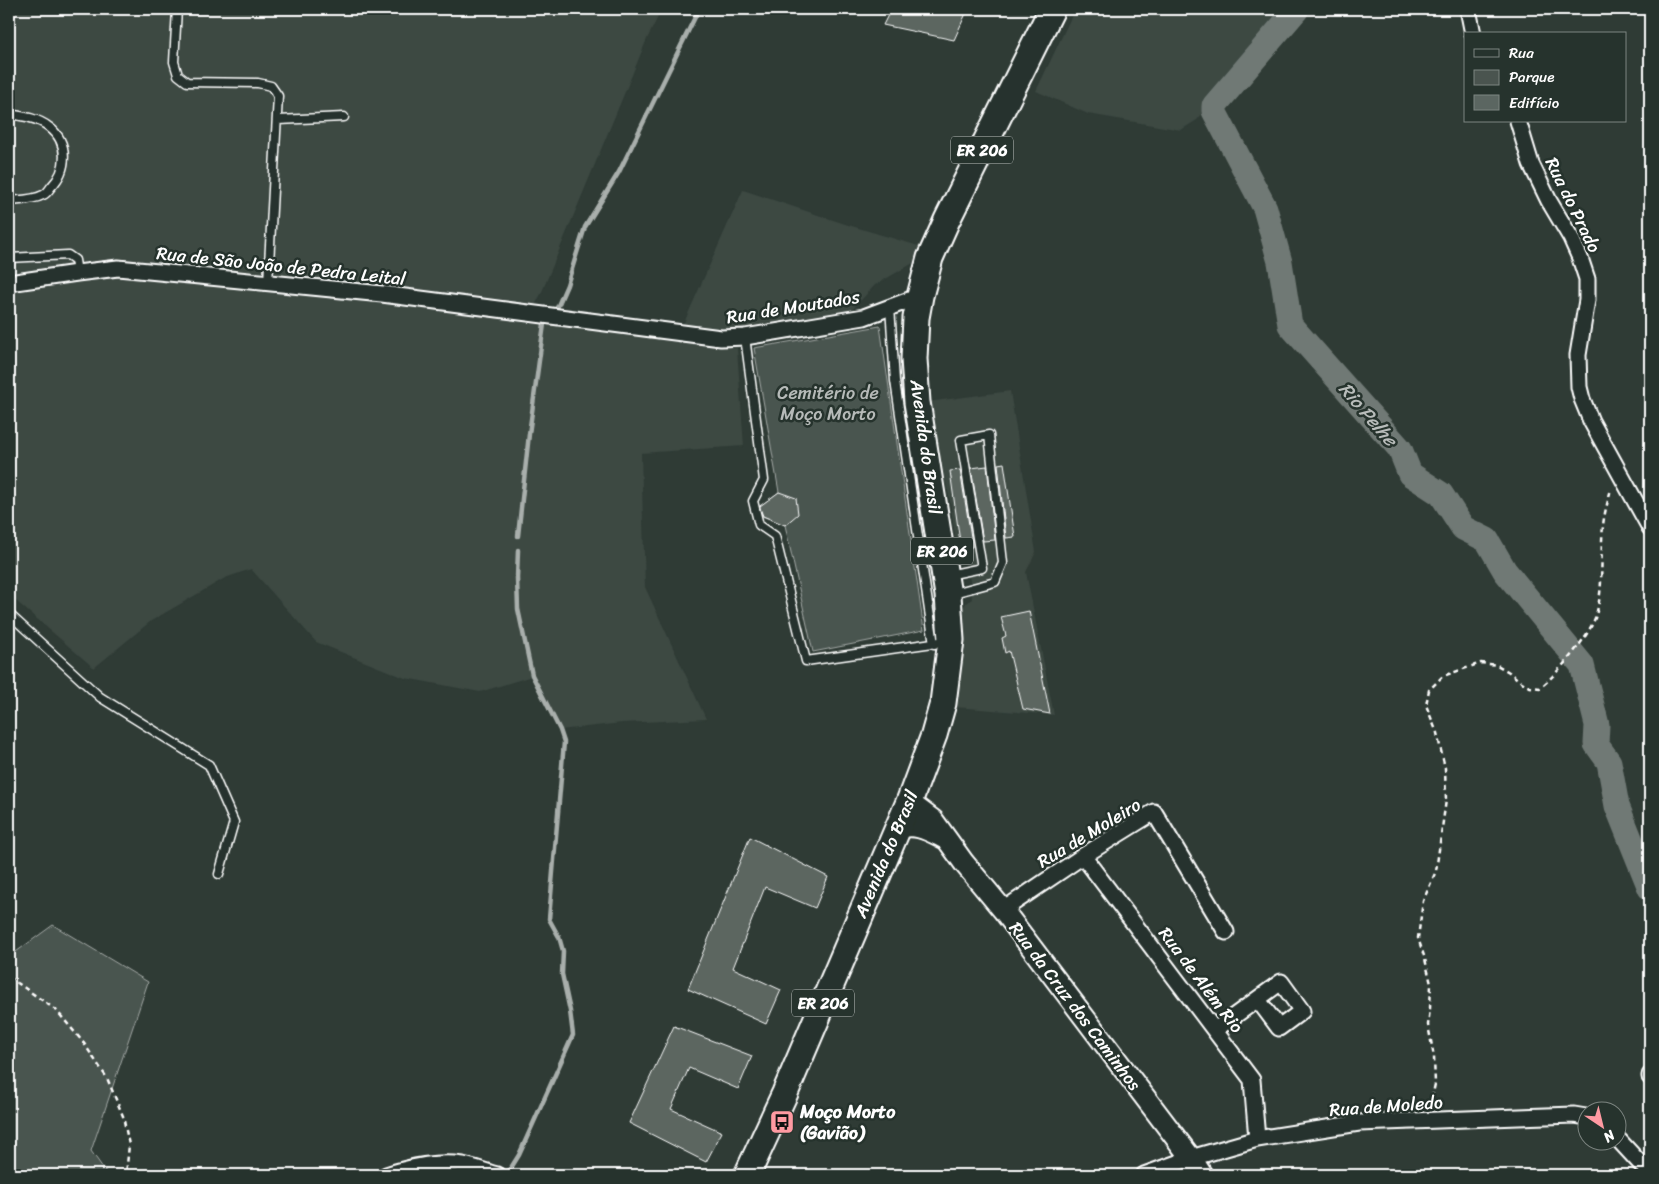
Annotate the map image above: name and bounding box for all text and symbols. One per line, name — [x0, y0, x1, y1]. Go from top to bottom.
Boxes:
legend — [1464, 32, 1626, 122]
text: Rua — [1509, 40, 1534, 66]
text: Parque — [1509, 64, 1554, 90]
text: Edifício — [1509, 90, 1560, 116]
road number: ER 206 — [951, 136, 1013, 164]
street label: Rua do Prado — [1536, 152, 1610, 258]
street label: Rua de São João de Pedra Leital — [155, 237, 408, 295]
street label: Rua de Moutados — [724, 281, 863, 333]
water label: Rio Pelhe — [1330, 374, 1407, 455]
park label: Cemitério de Moço Morto — [777, 377, 879, 430]
street label: Avenida do Brasil — [901, 377, 951, 517]
road number: ER 206 — [911, 538, 973, 564]
street label: Avenida do Brasil — [844, 784, 928, 924]
street label: Rua de Moleiro — [1031, 789, 1147, 877]
street label: Rua da Cruz dos Caminhos — [1000, 914, 1150, 1098]
street label: Rua de Além Rio — [1150, 920, 1252, 1040]
road number: ER 206 — [792, 990, 854, 1016]
street label: Rua de Moledo — [1328, 1086, 1444, 1126]
place label: Moço Morto (Gavião) — [799, 1096, 896, 1149]
north arrow — [1576, 1102, 1626, 1152]
bus stop icon: Moço Morto (Gavião) — [769, 1109, 795, 1135]
text: N — [1598, 1123, 1621, 1149]

